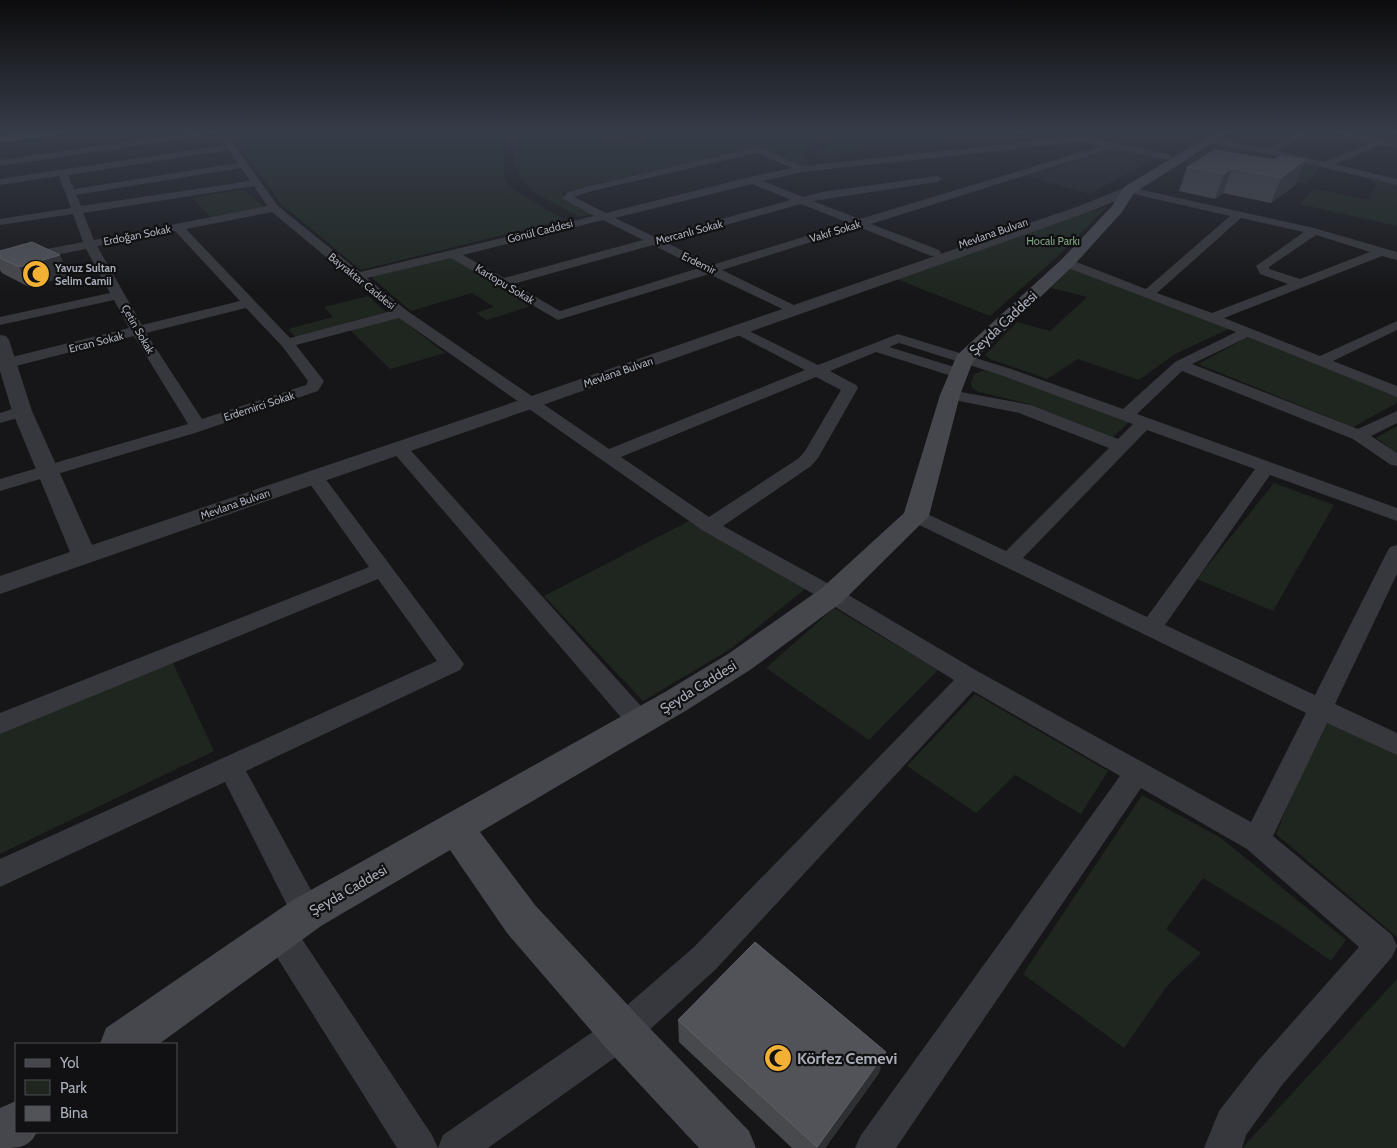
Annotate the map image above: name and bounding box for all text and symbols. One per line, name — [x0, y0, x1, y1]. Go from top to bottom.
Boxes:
street label: Mevlana Bulvarı — [956, 215, 1030, 251]
street label: Gönül Caddesi — [506, 216, 574, 246]
street label: Mercanlı Sokak — [654, 216, 724, 248]
street label: Vakıf Sokak — [808, 217, 862, 245]
street label: Erdoğan Sokak — [102, 222, 172, 248]
park label: Hocalı Parkı — [1026, 234, 1080, 248]
street label: Erdemir — [680, 249, 719, 278]
street label: Bayraktar Caddesi — [326, 250, 398, 312]
mosque icon: Yavuz Sultan Selim Camii — [21, 259, 51, 289]
place label: Yavuz Sultan Selim Camii — [54, 261, 116, 288]
street label: Kartopu Sokak — [473, 261, 537, 307]
street label: Şeyda Caddesi — [965, 287, 1041, 359]
street label: Çetin Sokak — [118, 302, 158, 356]
street label: Ercan Sokak — [67, 328, 125, 356]
street label: Mevlana Bulvarı — [581, 354, 655, 390]
street label: Erdemirci Sokak — [222, 388, 296, 424]
street label: Mevlana Bulvarı — [198, 486, 272, 522]
street label: Şeyda Caddesi — [656, 656, 740, 718]
street label: Şeyda Caddesi — [306, 861, 390, 919]
legend — [15, 1043, 178, 1133]
mosque icon: Körfez Cemevi — [763, 1043, 793, 1073]
place label: Körfez Cemevi — [797, 1049, 897, 1068]
text: Yol — [59, 1054, 79, 1072]
text: Park — [60, 1079, 87, 1097]
text: Bina — [60, 1104, 88, 1122]

